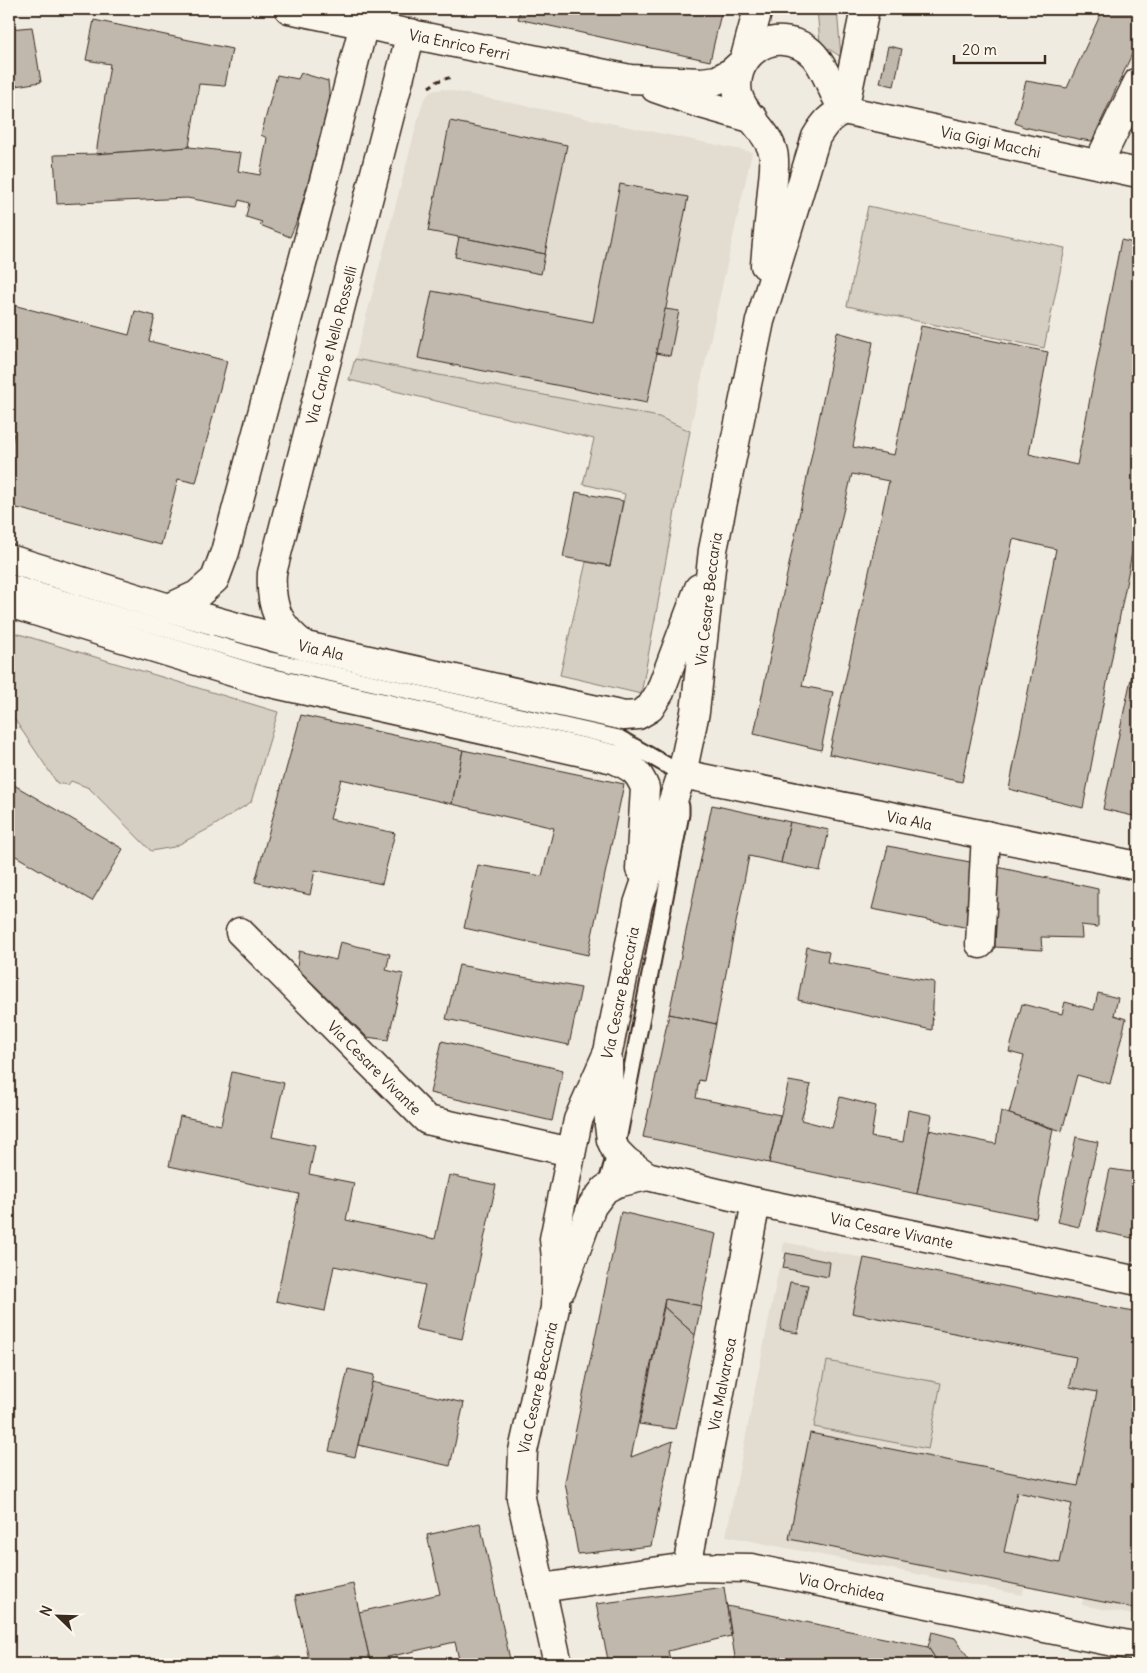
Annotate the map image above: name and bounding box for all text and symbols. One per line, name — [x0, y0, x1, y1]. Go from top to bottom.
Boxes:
street label: Via Enrico Ferri — [407, 24, 512, 64]
scale bar — [954, 32, 1046, 64]
text: 20 m — [962, 40, 997, 59]
street label: Via Gigi Macchi — [939, 121, 1043, 161]
street label: Via Carlo e Nello Rosselli — [301, 264, 360, 426]
street label: Via Cesare Beccaria — [691, 530, 726, 667]
street label: Via Ala — [296, 635, 346, 664]
street label: Via Ala — [885, 806, 935, 834]
street label: Via Cesare Beccaria — [597, 924, 643, 1062]
street label: Via Cesare Vivante — [324, 1016, 426, 1119]
street label: Via Cesare Vivante — [829, 1208, 955, 1252]
street label: Via Cesare Beccaria — [513, 1319, 561, 1456]
street label: Via Malvarosa — [703, 1336, 740, 1432]
street label: Via Orchidea — [797, 1568, 887, 1605]
north arrow — [32, 1590, 82, 1640]
text: N — [36, 1603, 56, 1619]

